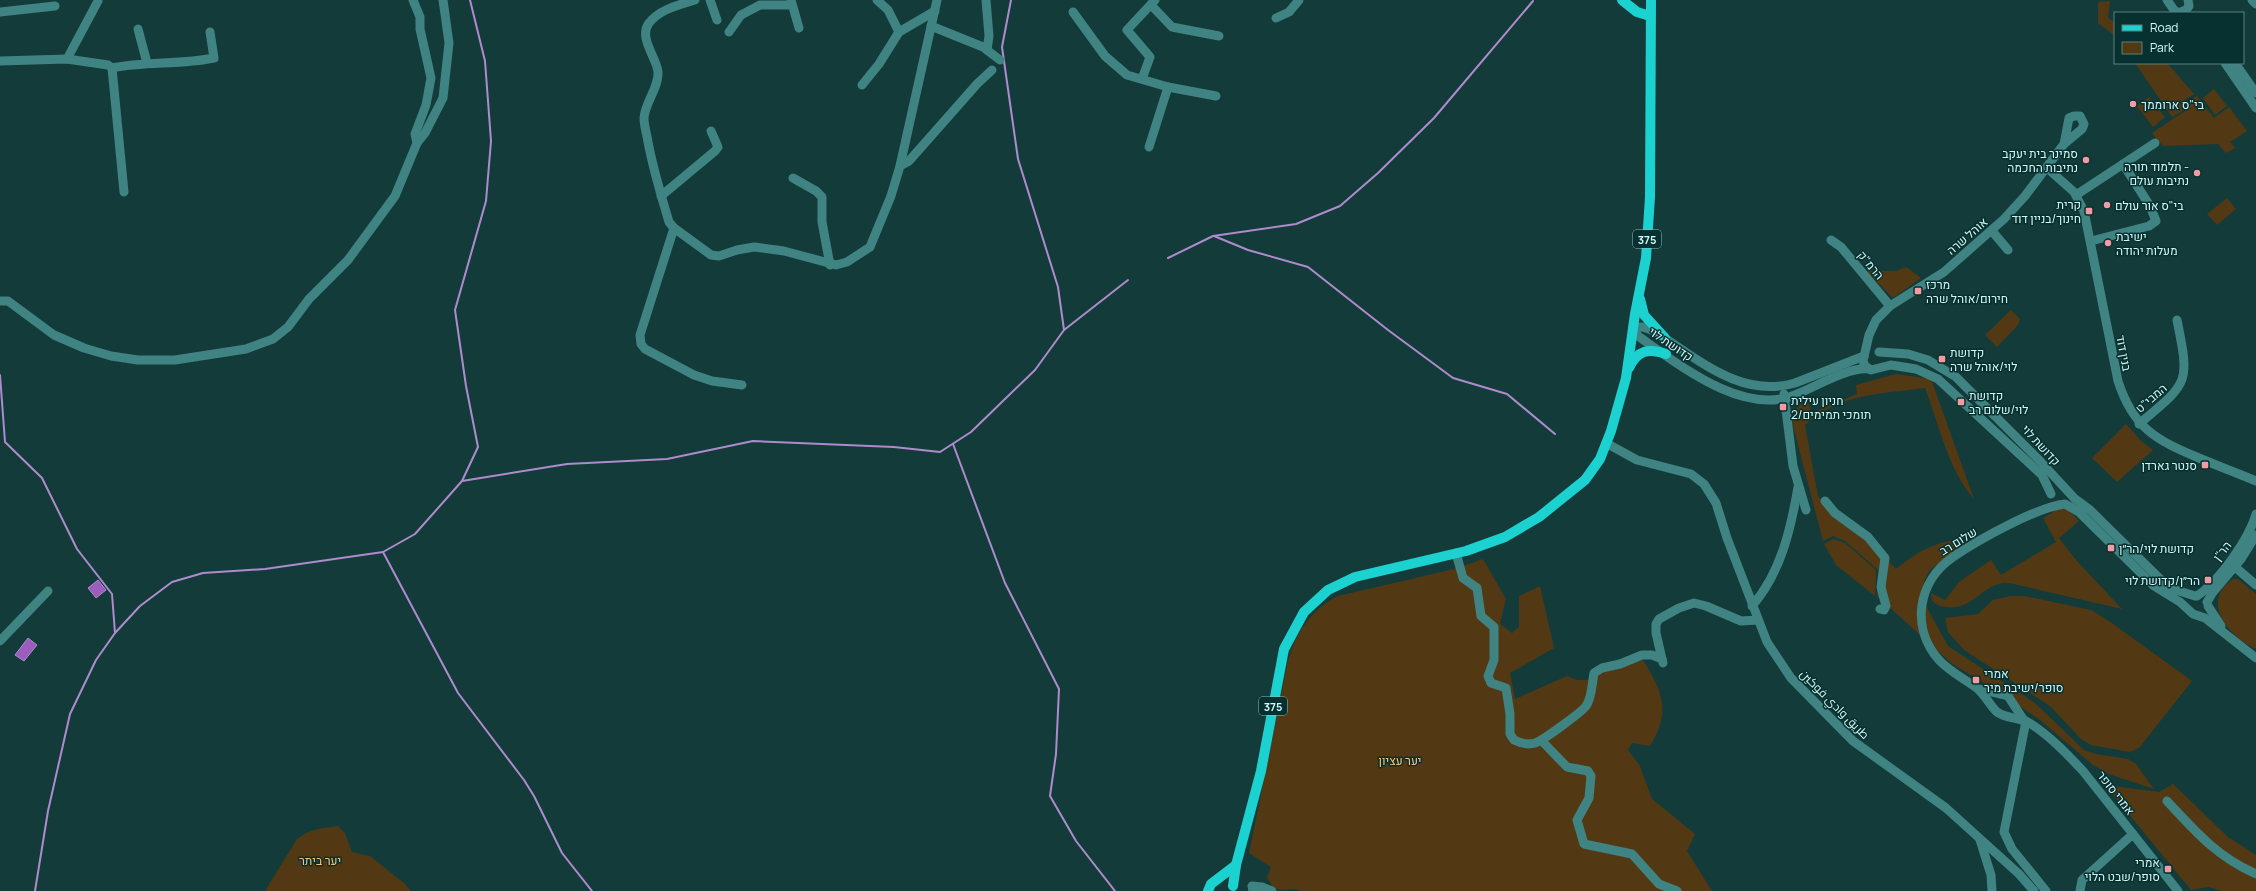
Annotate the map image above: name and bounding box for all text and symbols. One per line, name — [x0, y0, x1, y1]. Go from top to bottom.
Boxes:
legend — [2114, 12, 2244, 64]
text: Road — [2150, 19, 2178, 36]
text: Park — [2150, 39, 2175, 56]
place label: בי"ס ארוממך — [2141, 96, 2205, 113]
marker: בי"ס ארוממך — [2128, 99, 2138, 109]
place label: סמינר בית יעקב נתיבות החכמה — [2002, 145, 2078, 176]
marker: סמינר בית יעקב נתיבות החכמה — [2081, 155, 2091, 165]
place label: תלמוד תורה - נתיבות עולם — [2124, 158, 2189, 189]
marker: תלמוד תורה - נתיבות עולם — [2192, 168, 2202, 178]
place label: קרית חינוך/בניין דוד — [2012, 196, 2081, 227]
place label: בי"ס אור עולם — [2115, 197, 2184, 214]
marker: בי"ס אור עולם — [2102, 200, 2112, 210]
marker: קרית חינוך/בניין דוד — [2084, 206, 2094, 216]
street label: אוהל שרה — [1943, 213, 1991, 259]
place label: ישיבת מעלות יהודה — [2116, 228, 2178, 259]
road number: 375 — [1633, 230, 1661, 248]
marker: ישיבת מעלות יהודה — [2103, 238, 2113, 248]
street label: הרמ"ק — [1854, 247, 1888, 283]
place label: מרכז חירום/אוהל שרה — [1926, 276, 2008, 307]
marker: מרכז חירום/אוהל שרה — [1913, 286, 1923, 296]
street label: קדושת לוי — [1646, 323, 1696, 365]
street label: בנין דוד — [2112, 334, 2136, 373]
place label: קדושת לוי/אוהל שרה — [1950, 344, 2017, 375]
marker: קדושת לוי/אוהל שרה — [1937, 354, 1947, 364]
street label: המבי"ט — [2132, 380, 2170, 416]
place label: קדושת לוי/שלום רב — [1969, 387, 2028, 418]
place label: חניון עילית 2/תומכי תמימים — [1791, 392, 1871, 423]
marker: קדושת לוי/שלום רב — [1956, 397, 1966, 407]
marker: חניון עילית 2/תומכי תמימים — [1778, 402, 1788, 412]
street label: קדושת לוי — [2018, 421, 2064, 469]
place label: סנטר גארדן — [2141, 457, 2197, 474]
marker: סנטר גארדן — [2200, 460, 2210, 470]
street label: שלום רב — [1936, 523, 1980, 559]
street label: הר"ן — [2209, 537, 2235, 565]
place label: קדושת לוי/הר״ן — [2119, 540, 2194, 557]
marker: קדושת לוי/הר״ן — [2106, 543, 2116, 553]
place label: הר״ן/קדושת לוי — [2125, 572, 2200, 589]
marker: הר״ן/קדושת לוי — [2203, 575, 2213, 585]
street label: طريق وادي فوکين — [1795, 665, 1874, 744]
place label: אמרי סופר/ישיבת מיר — [1984, 665, 2063, 696]
marker: אמרי סופר/ישיבת מיר — [1971, 675, 1981, 685]
road number: 375 — [1259, 697, 1287, 715]
park label: יער עציון — [1379, 752, 1421, 769]
street label: אמרי סופר — [2093, 767, 2139, 819]
park label: יער ביתר — [299, 852, 341, 869]
place label: אמרי סופר/שבט הלוי — [2085, 854, 2160, 885]
marker: אמרי סופר/שבט הלוי — [2163, 864, 2173, 874]

